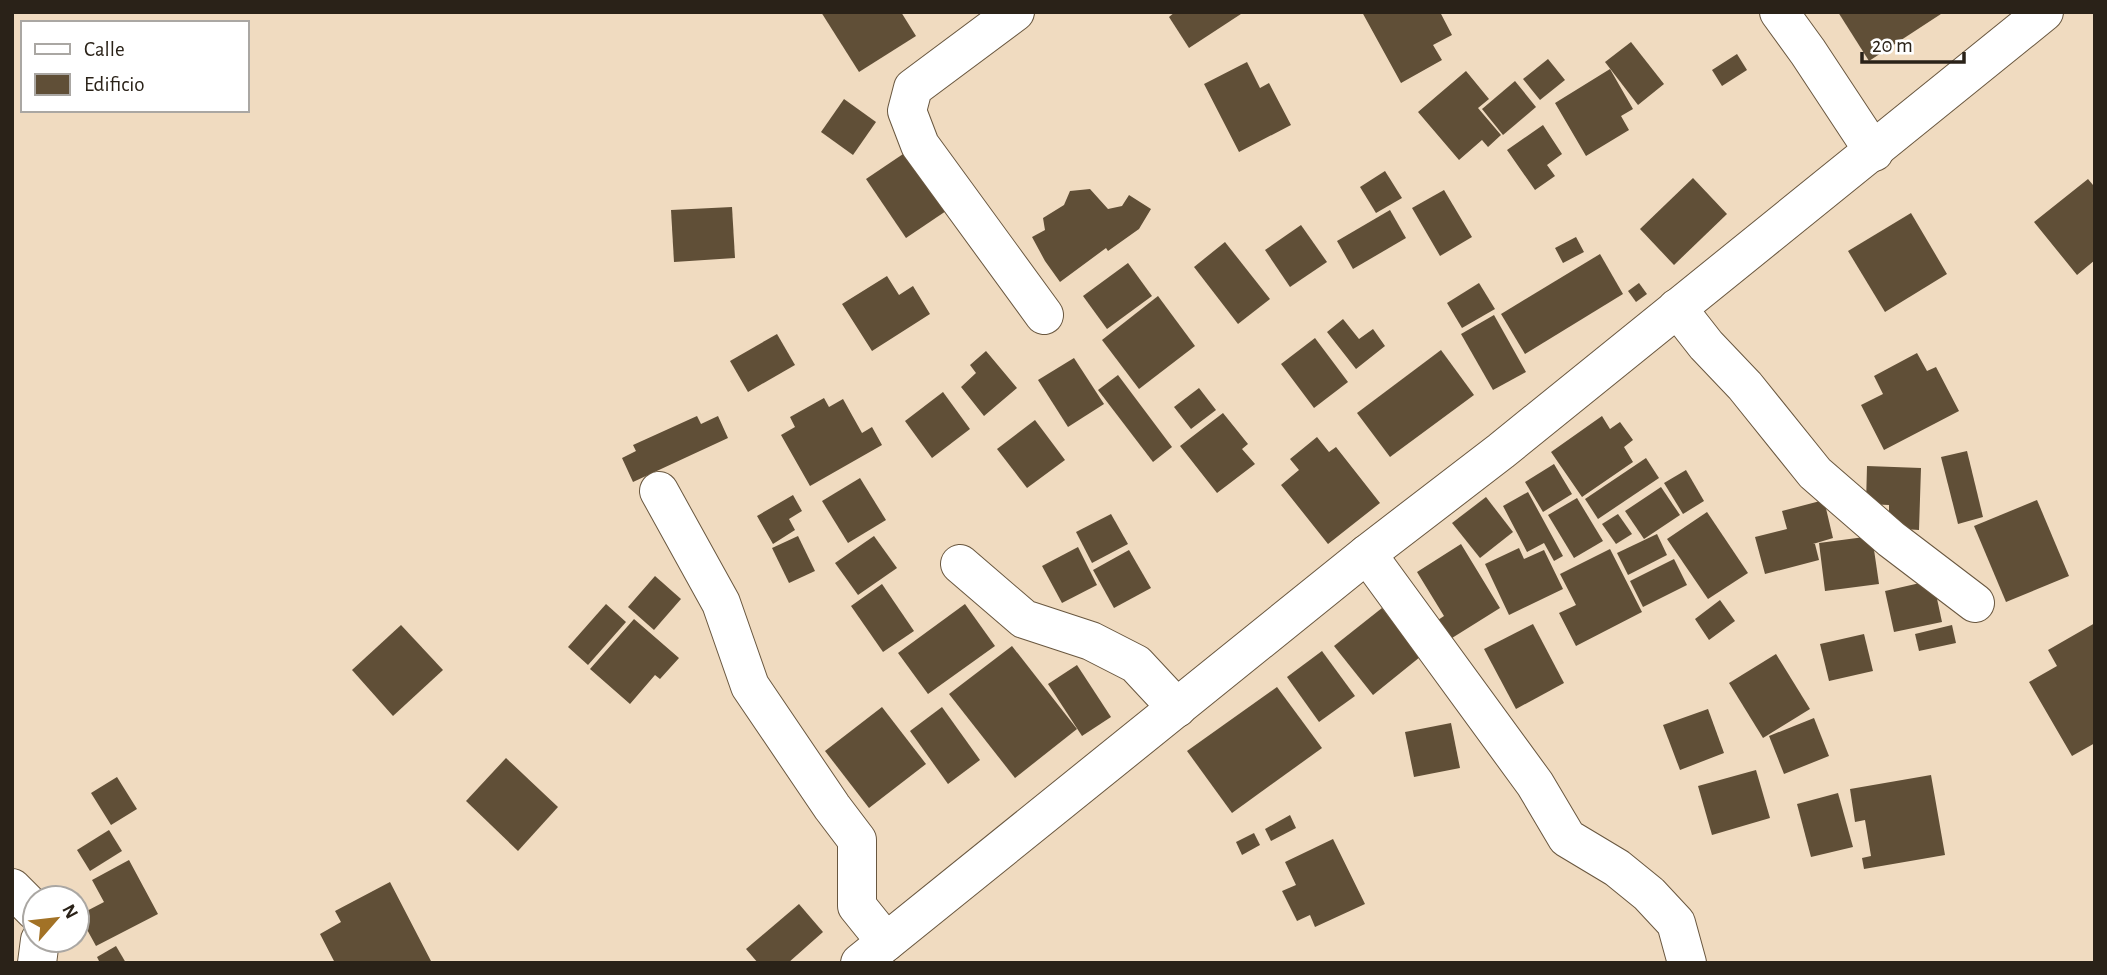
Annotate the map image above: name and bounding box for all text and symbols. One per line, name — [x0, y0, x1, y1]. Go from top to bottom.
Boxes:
legend — [21, 21, 248, 112]
scale bar — [1862, 21, 1964, 65]
text: 20 m — [1872, 35, 1913, 56]
text: Calle — [84, 39, 125, 60]
text: Edificio — [84, 74, 145, 95]
north arrow — [21, 884, 91, 954]
text: N — [58, 901, 81, 922]

